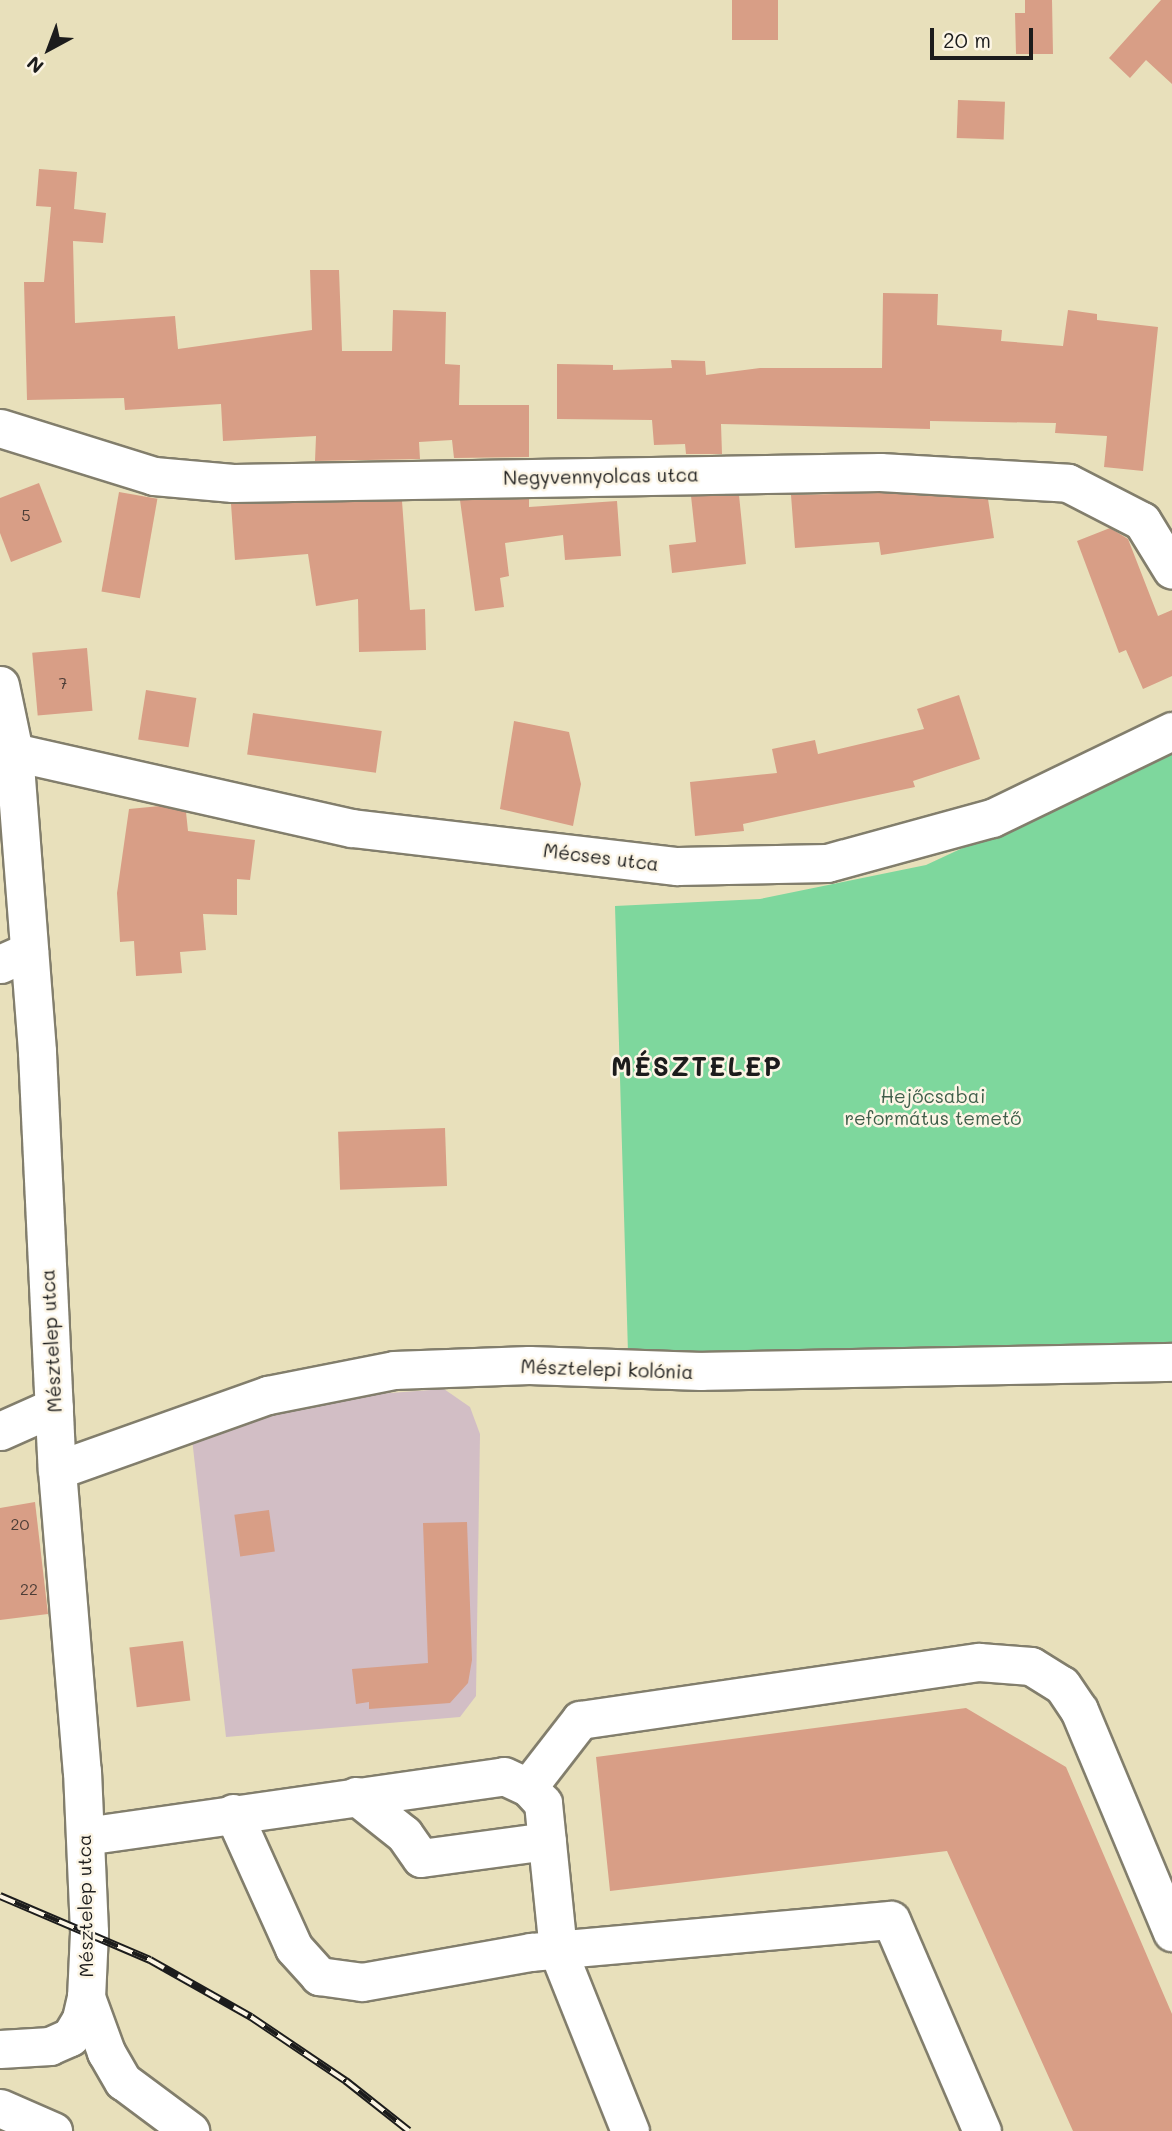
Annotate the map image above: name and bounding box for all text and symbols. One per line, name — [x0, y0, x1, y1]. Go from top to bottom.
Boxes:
north arrow — [14, 14, 84, 84]
scale bar — [934, 14, 1037, 58]
text: 20 m — [943, 26, 991, 53]
text: N — [21, 51, 49, 79]
street label: Negyvennyolcas utca — [503, 463, 699, 489]
house number: 5 — [21, 505, 31, 525]
house number: 7 — [59, 673, 67, 693]
street label: Mécses utca — [542, 839, 660, 875]
district label: MÉSZTELEP — [612, 1051, 782, 1083]
park label: Hejőcsabai református temető — [844, 1085, 1022, 1129]
street label: Mésztelep utca — [36, 1269, 66, 1413]
street label: Mésztelepi kolónia — [520, 1355, 694, 1383]
house number: 20 — [11, 1514, 29, 1534]
house number: 22 — [20, 1579, 38, 1599]
street label: Mésztelep utca — [72, 1834, 98, 1978]

